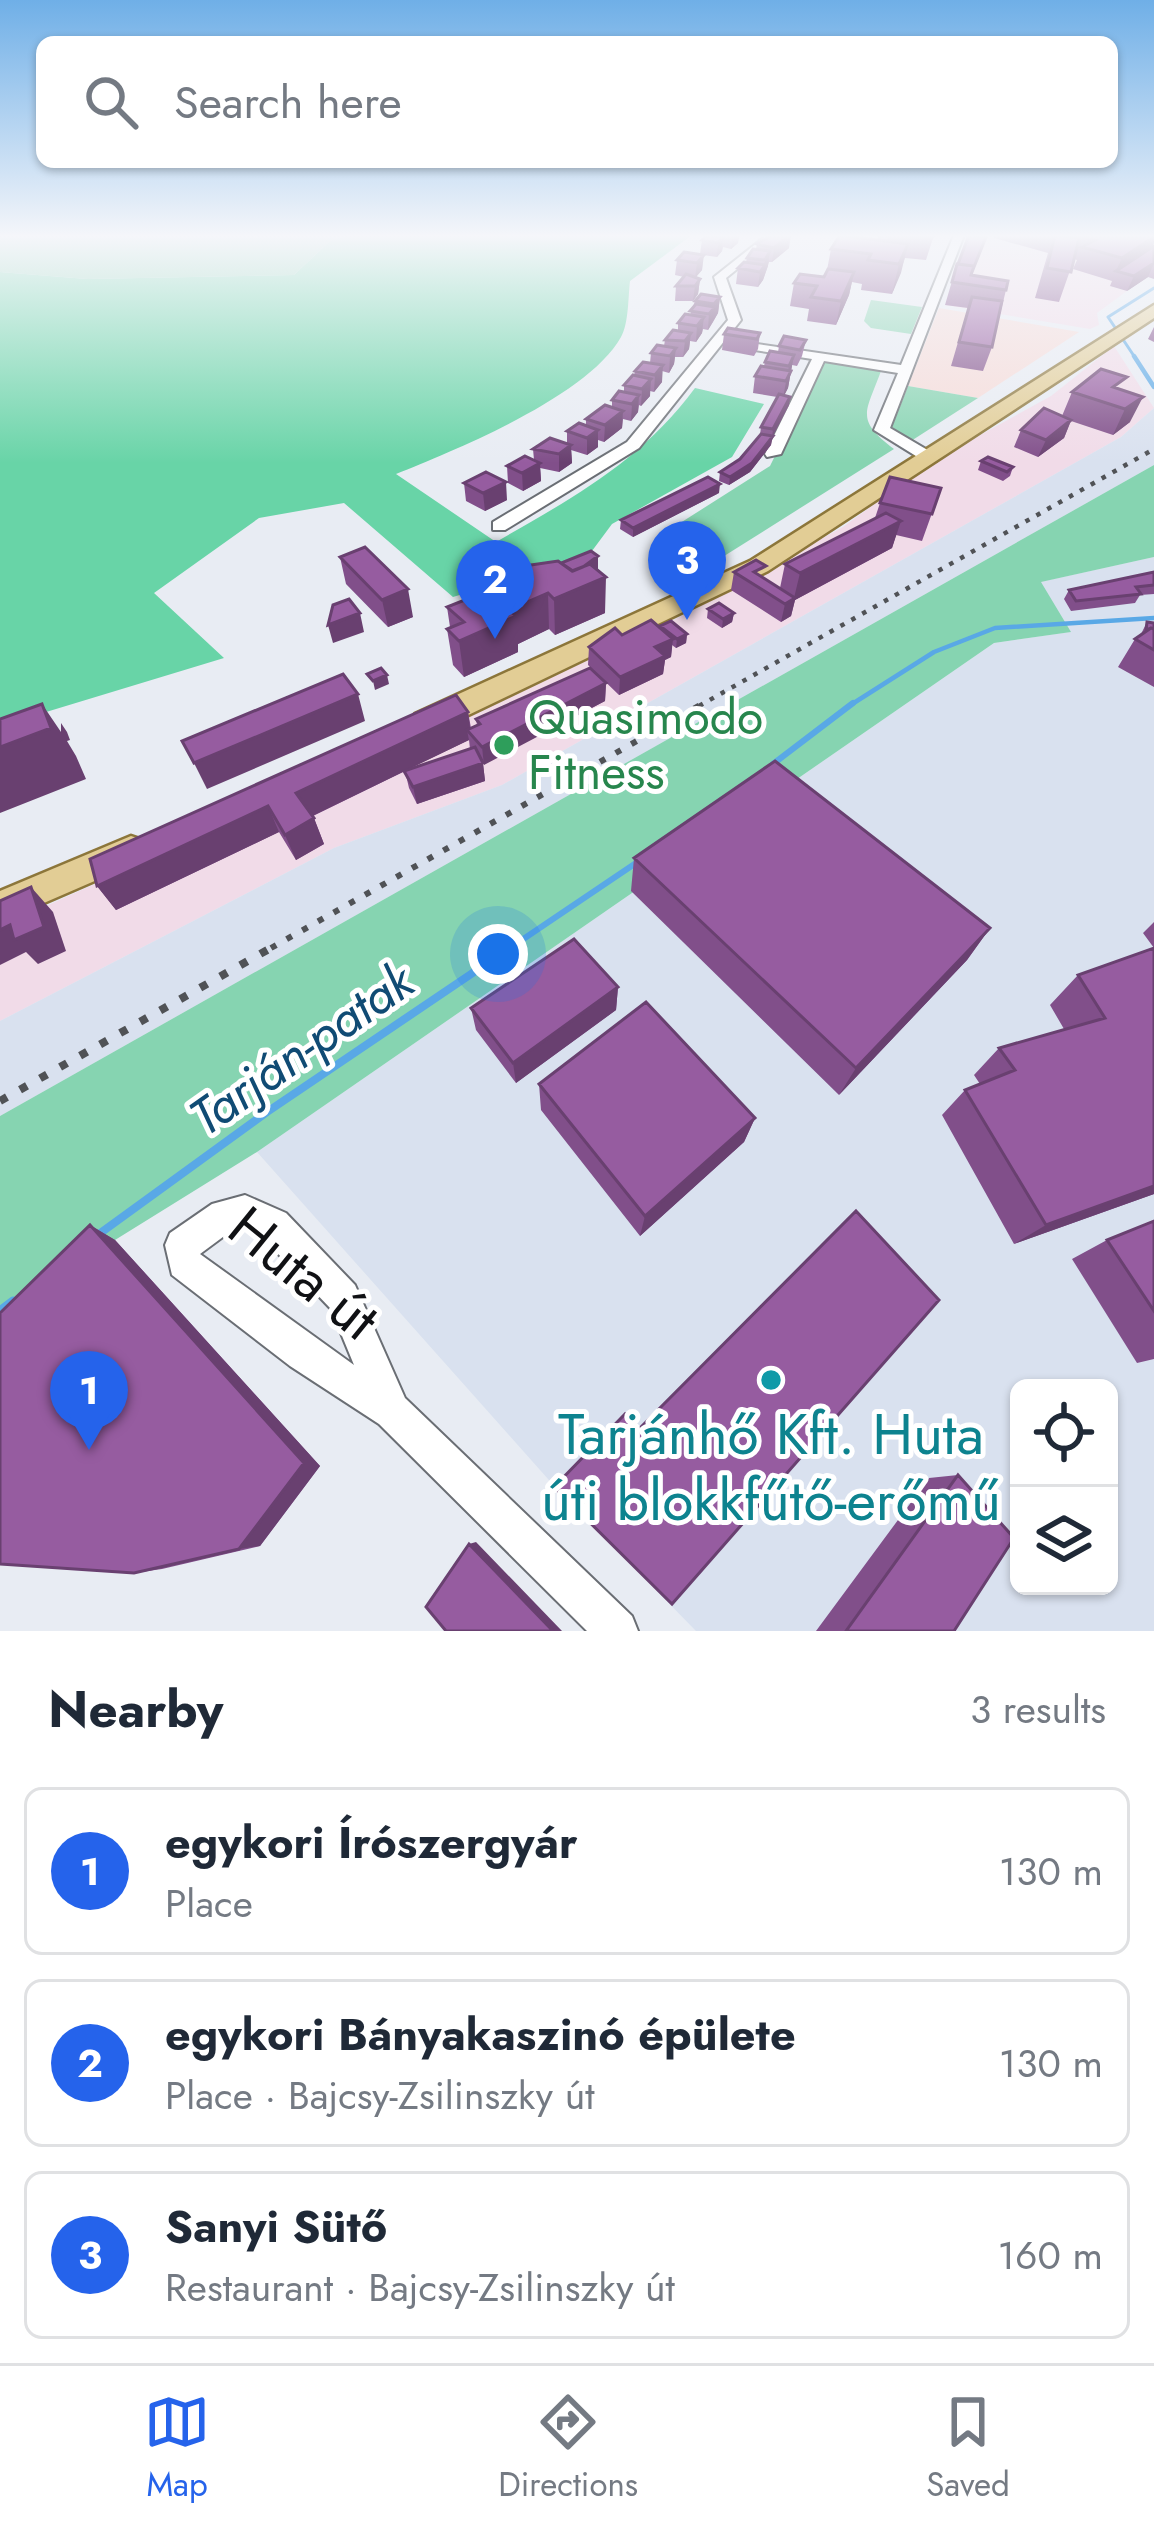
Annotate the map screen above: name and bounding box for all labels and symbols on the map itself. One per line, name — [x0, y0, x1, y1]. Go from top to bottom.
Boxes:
pin: 3 — [648, 521, 726, 620]
pin: 2 — [456, 540, 534, 639]
place label: Quasimodo Fitness — [528, 683, 763, 807]
marker: Quasimodo Fitness — [491, 732, 517, 758]
your location — [468, 924, 528, 984]
water label: Tarján-patak — [174, 943, 430, 1153]
street label: Huta út — [211, 1187, 397, 1359]
pin: 1 — [50, 1351, 128, 1450]
marker: Tarjánhő Kft. Huta úti blokkfűtő-erőmű — [758, 1367, 784, 1393]
place label: Tarjánhő Kft. Huta úti blokkfűtő-erőmű — [541, 1393, 1001, 1541]

